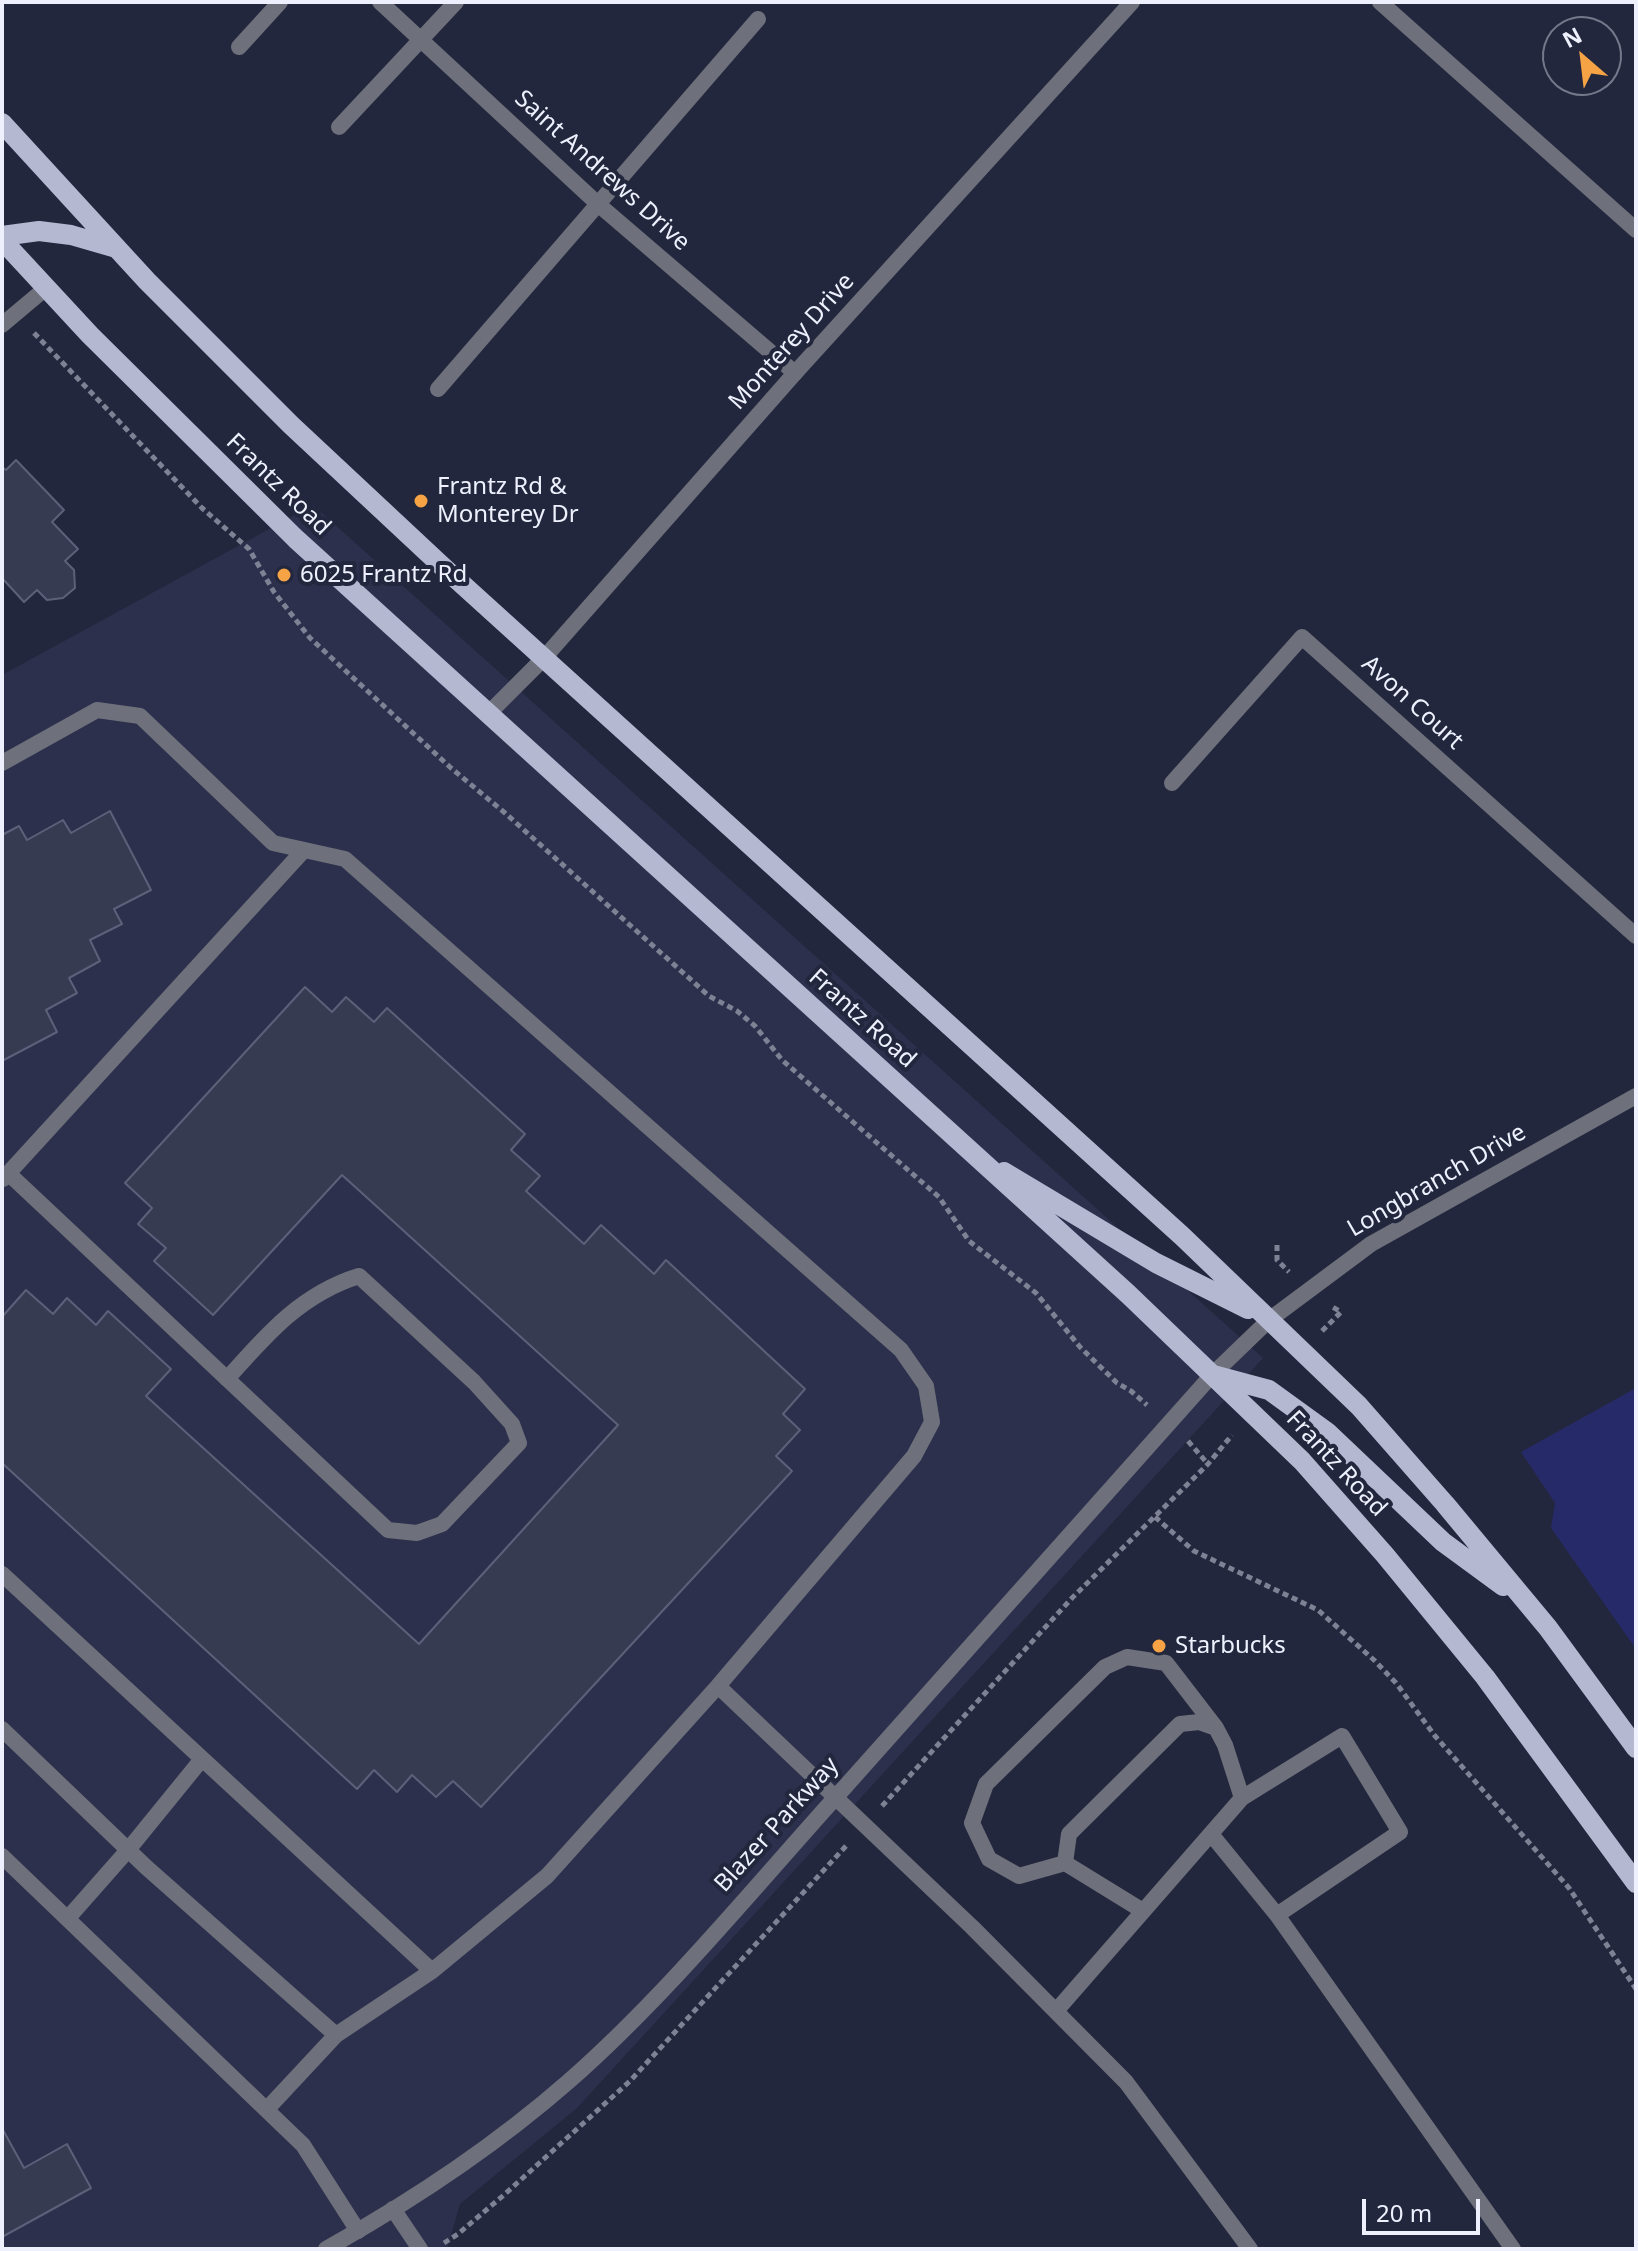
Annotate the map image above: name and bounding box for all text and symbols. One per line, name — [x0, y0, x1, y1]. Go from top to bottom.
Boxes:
north arrow — [1542, 16, 1622, 96]
text: N — [1557, 19, 1587, 54]
street label: Saint Andrews Drive — [508, 85, 696, 257]
street label: Monterey Drive — [723, 268, 861, 416]
street label: Frantz Road — [220, 428, 336, 542]
place label: Frantz Rd & Monterey Dr — [437, 473, 579, 529]
marker: Frantz Rd & Monterey Dr — [412, 492, 430, 510]
place label: 6025 Frantz Rd — [300, 561, 467, 589]
marker: 6025 Frantz Rd — [275, 566, 293, 584]
street label: Avon Court — [1355, 650, 1469, 756]
street label: Frantz Road — [803, 963, 921, 1075]
street label: Longbranch Drive — [1343, 1118, 1531, 1244]
street label: Frantz Road — [1280, 1405, 1392, 1523]
place label: Starbucks — [1175, 1632, 1286, 1660]
marker: Starbucks — [1150, 1637, 1168, 1655]
street label: Blazer Parkway — [709, 1752, 845, 1898]
scale bar — [1366, 2183, 1484, 2233]
text: 20 m — [1376, 2196, 1432, 2229]

